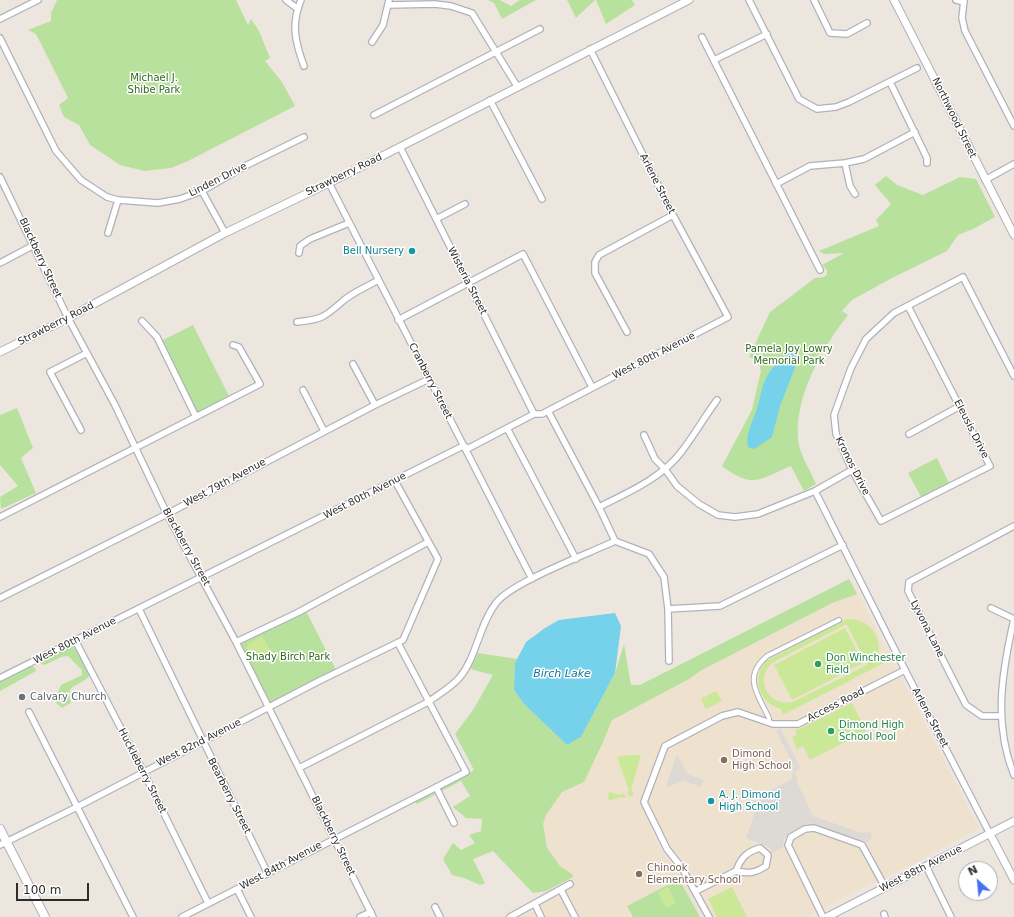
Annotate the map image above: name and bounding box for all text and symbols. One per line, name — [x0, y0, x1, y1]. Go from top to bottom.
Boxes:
park label: Michael J. Shibe Park — [128, 72, 180, 96]
street label: Northwood Street — [929, 76, 979, 160]
street label: Strawberry Road — [304, 151, 384, 199]
street label: Arlene Street — [637, 152, 677, 216]
street label: Linden Drive — [187, 160, 249, 200]
street label: Blackberry Street — [16, 216, 64, 300]
place label: Bell Nursery — [343, 245, 404, 257]
street label: Wisteria Street — [445, 245, 489, 317]
marker: Bell Nursery — [407, 246, 417, 256]
street label: Strawberry Road — [16, 300, 96, 348]
street label: West 80th Avenue — [611, 330, 697, 382]
street label: Cranberry Street — [406, 341, 454, 421]
park label: Pamela Joy Lowry Memorial Park — [745, 343, 833, 366]
street label: Eleusis Drive — [951, 397, 991, 461]
street label: Kronos Drive — [832, 435, 872, 497]
street label: West 79th Avenue — [182, 456, 268, 510]
street label: West 80th Avenue — [322, 470, 408, 522]
street label: Blackberry Street — [160, 506, 212, 588]
street label: Lyvona Lane — [907, 598, 947, 660]
street label: West 80th Avenue — [32, 615, 118, 667]
park label: Shady Birch Park — [246, 651, 330, 663]
place label: Don Winchester Field — [826, 652, 906, 676]
marker: Don Winchester Field — [813, 659, 823, 669]
water label: Birch Lake — [533, 667, 591, 681]
street label: Access Road — [805, 685, 867, 725]
street label: Arlene Street — [909, 686, 951, 750]
place label: Calvary Church — [30, 691, 107, 703]
marker: Calvary Church — [17, 692, 27, 702]
street label: West 82nd Avenue — [155, 716, 243, 770]
place label: Dimond High School Pool — [839, 719, 904, 742]
street label: Huckleberry Street — [115, 726, 169, 816]
marker: Dimond High School Pool — [826, 726, 836, 736]
place label: Dimond High School — [732, 748, 791, 772]
marker: Dimond High School — [719, 755, 729, 765]
street label: Bearberry Street — [205, 756, 253, 836]
place label: A. J. Dimond High School — [719, 789, 780, 812]
street label: Blackberry Street — [309, 794, 357, 878]
marker: A. J. Dimond High School — [706, 796, 716, 806]
street label: West 84th Avenue — [238, 839, 324, 893]
street label: West 88th Avenue — [878, 843, 964, 895]
north arrow — [958, 861, 998, 901]
place label: Chinook Elementary School — [647, 862, 741, 886]
text: N — [966, 863, 980, 879]
marker: Chinook Elementary School — [634, 869, 644, 879]
scale bar — [18, 875, 91, 901]
text: 100 m — [23, 883, 61, 897]

